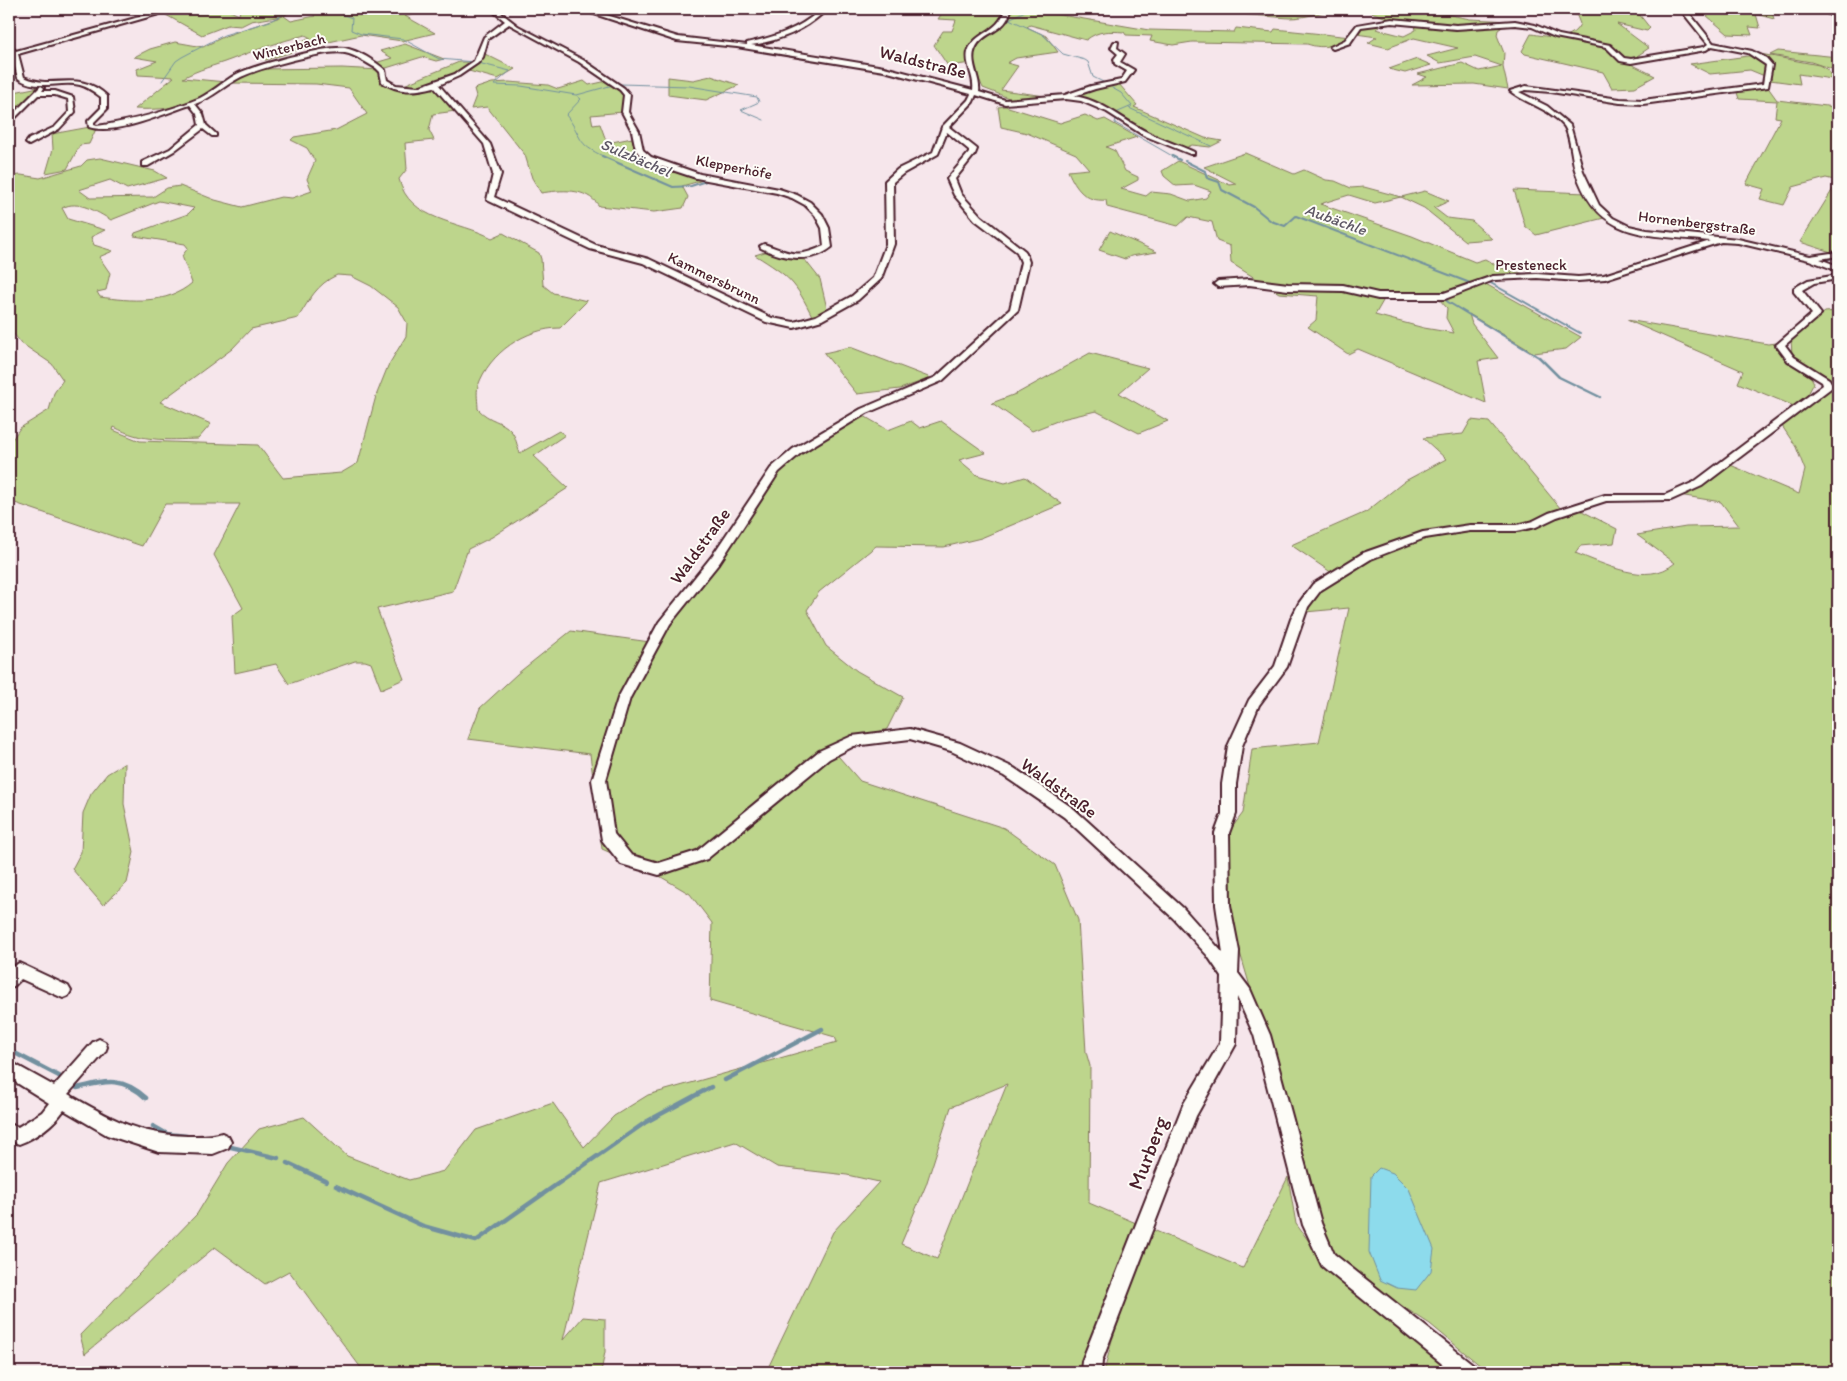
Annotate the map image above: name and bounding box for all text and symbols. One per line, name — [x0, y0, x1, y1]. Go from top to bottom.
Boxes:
street label: Winterbach — [251, 29, 327, 65]
street label: Waldstraße — [877, 41, 969, 83]
water label: Sulzbächel — [598, 134, 675, 181]
street label: Klepperhöfe — [694, 151, 774, 183]
water label: Aubächle — [1303, 200, 1370, 240]
street label: Hornenbergstraße — [1637, 207, 1757, 239]
street label: Kammersbrunn — [665, 248, 763, 308]
street label: Presteneck — [1495, 256, 1567, 274]
street label: Waldstraße — [665, 504, 735, 588]
street label: Waldstraße — [1017, 753, 1101, 823]
street label: Murberg — [1122, 1112, 1173, 1193]

